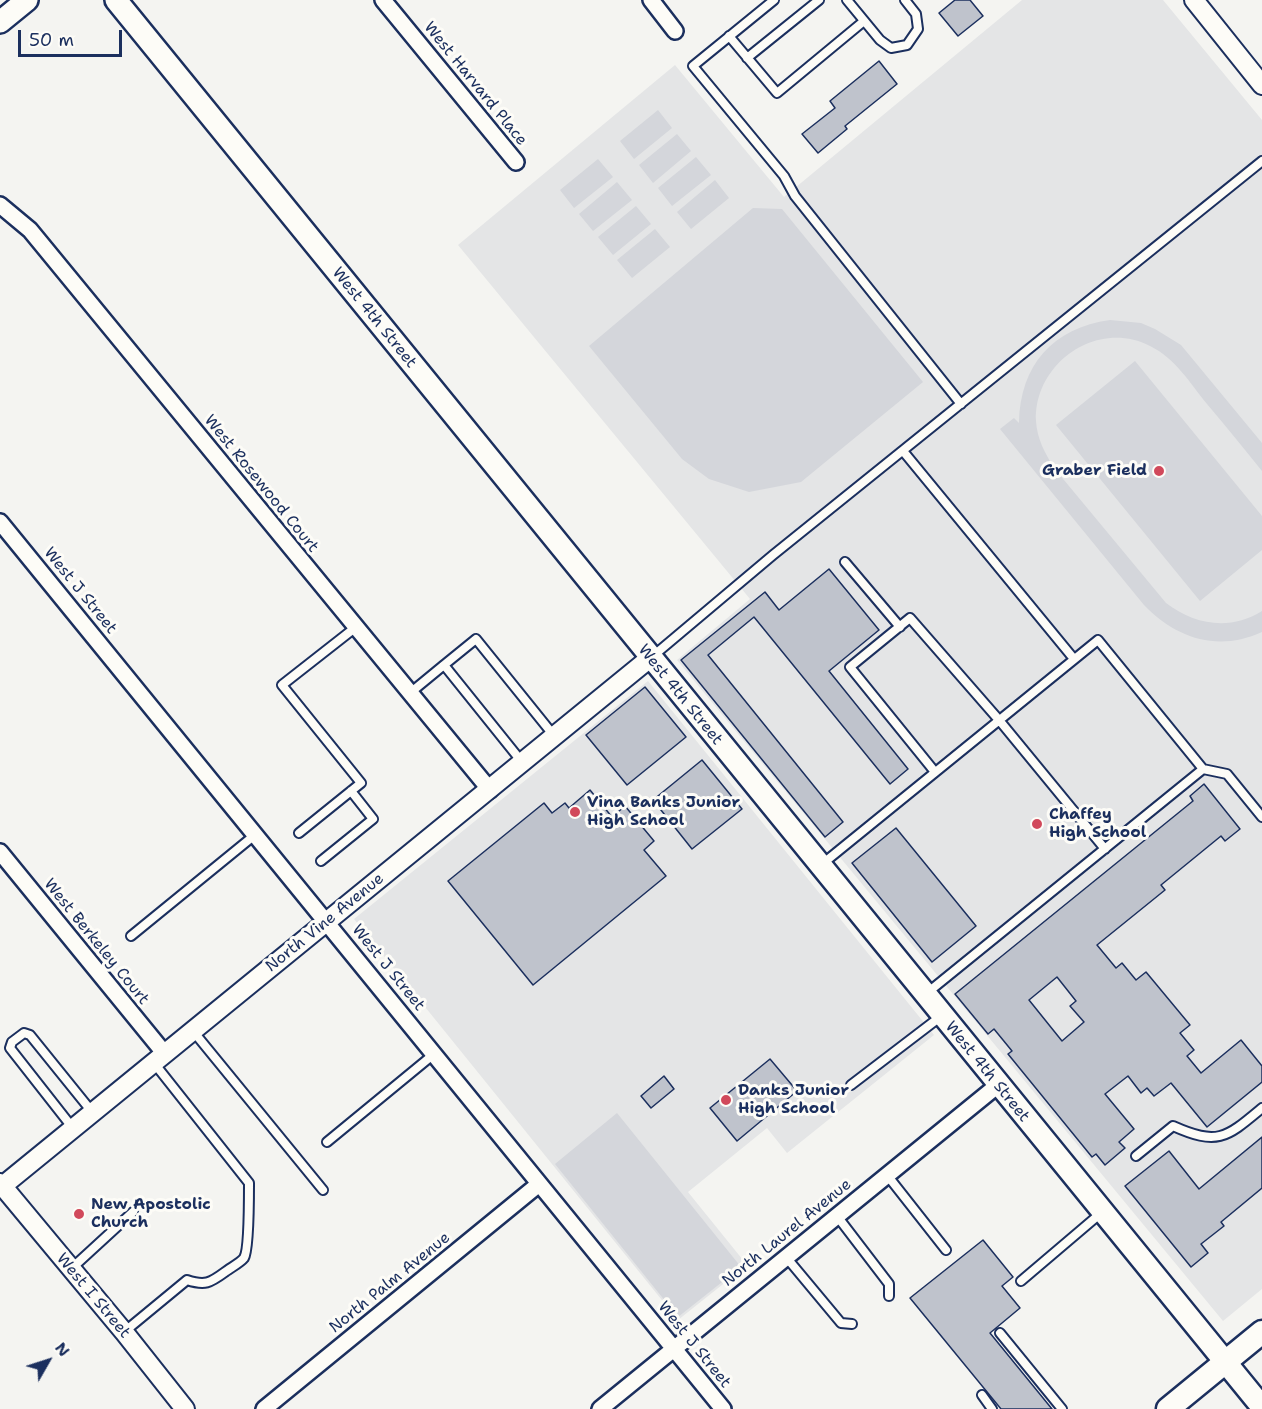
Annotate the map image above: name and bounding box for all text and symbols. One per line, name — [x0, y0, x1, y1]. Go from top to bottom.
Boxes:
scale bar — [21, 18, 124, 56]
street label: West Harvard Place — [419, 18, 531, 150]
text: 50 m — [29, 28, 74, 52]
street label: West 4th Street — [328, 264, 420, 372]
street label: West Rosewood Court — [200, 411, 322, 557]
place label: Graber Field — [1042, 461, 1147, 481]
marker: Graber Field — [1152, 464, 1166, 478]
street label: West J Street — [39, 544, 121, 638]
street label: West 4th Street — [634, 641, 726, 749]
place label: Vina Banks Junior High School — [587, 793, 740, 831]
marker: Vina Banks Junior High School — [568, 805, 582, 819]
place label: Chaffey High School — [1049, 805, 1146, 843]
marker: Chaffey High School — [1030, 817, 1044, 831]
street label: North Vine Avenue — [262, 869, 388, 977]
street label: West Berkeley Court — [39, 875, 153, 1009]
street label: West J Street — [347, 921, 429, 1015]
street label: West 4th Street — [941, 1018, 1033, 1126]
place label: Danks Junior High School — [738, 1081, 849, 1119]
marker: Danks Junior High School — [719, 1093, 733, 1107]
street label: North Laurel Avenue — [719, 1175, 855, 1291]
place label: New Apostolic Church — [91, 1195, 211, 1233]
marker: New Apostolic Church — [72, 1207, 86, 1221]
street label: North Palm Avenue — [326, 1228, 454, 1338]
street label: West I Street — [52, 1250, 134, 1342]
street label: West J Street — [653, 1298, 735, 1392]
north arrow — [18, 1331, 78, 1391]
text: N — [50, 1338, 75, 1361]

